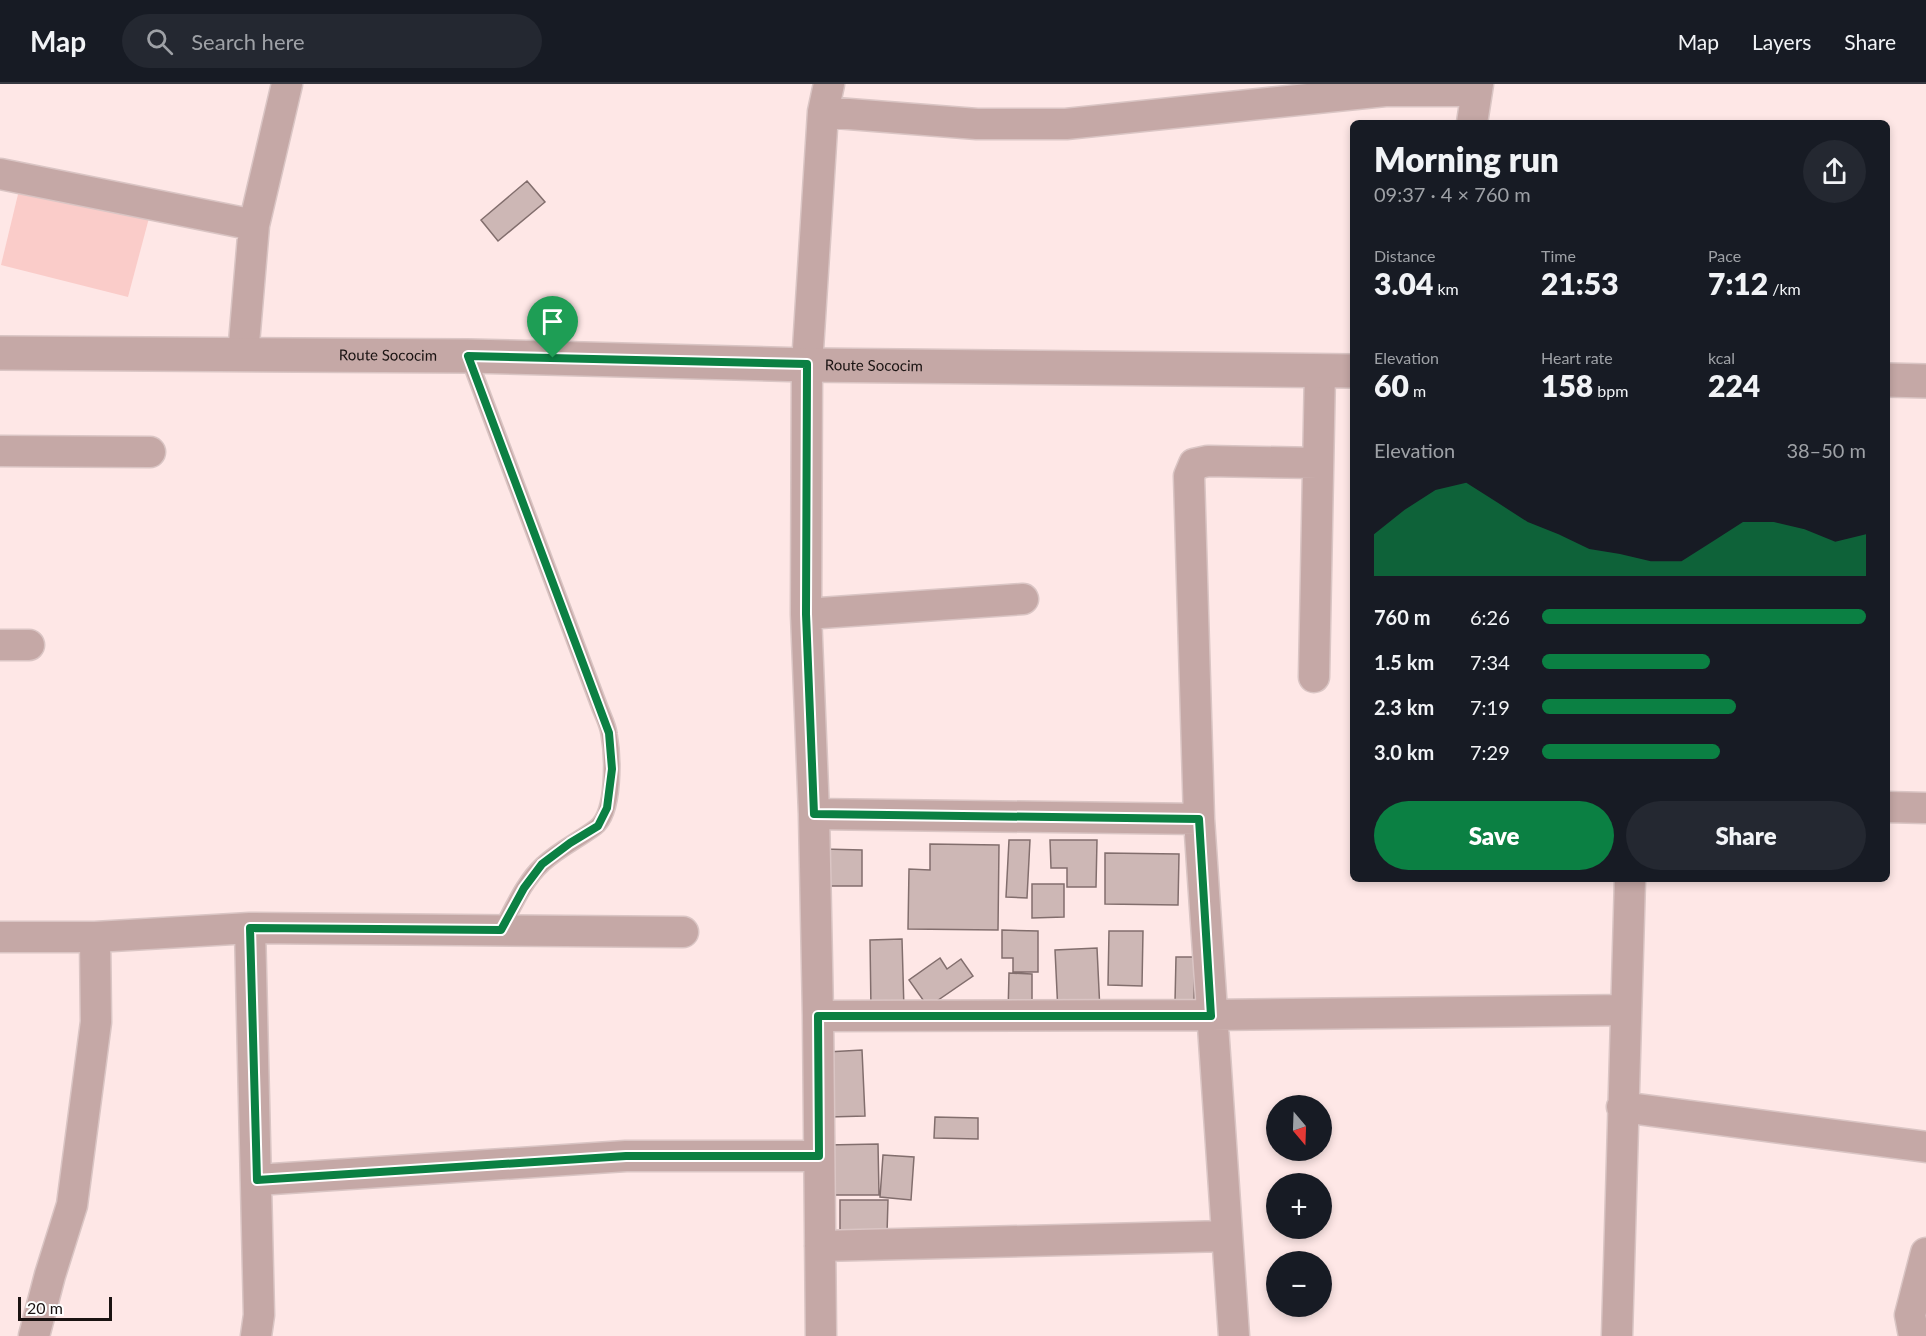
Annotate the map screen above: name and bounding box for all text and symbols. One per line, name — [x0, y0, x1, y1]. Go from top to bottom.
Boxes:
search box — [122, 14, 542, 68]
text: Map — [30, 24, 86, 58]
icon: search — [143, 25, 176, 58]
text: Search here — [191, 28, 305, 55]
text: Map — [1678, 29, 1719, 54]
text: Layers — [1752, 29, 1811, 54]
text: Share — [1844, 29, 1896, 54]
text: Morning run — [1374, 139, 1559, 179]
button: share — [1803, 140, 1866, 203]
text: 09:37 · 4 × 760 m — [1374, 182, 1531, 206]
text: Distance — [1374, 246, 1435, 265]
text: Time — [1541, 246, 1576, 265]
text: Pace — [1708, 246, 1741, 265]
text: 3.04 — [1374, 265, 1433, 301]
text: 21:53 — [1541, 265, 1619, 301]
text: 7:12 — [1708, 265, 1768, 301]
text: km — [1433, 279, 1459, 298]
text: /km — [1768, 279, 1801, 298]
pin — [527, 296, 578, 358]
icon: arrive — [536, 305, 569, 338]
street label: Route Sococim — [339, 345, 437, 364]
text: Elevation — [1374, 348, 1439, 367]
text: Heart rate — [1541, 348, 1613, 367]
text: kcal — [1708, 348, 1735, 367]
street label: Route Sococim — [825, 355, 923, 374]
text: 60 — [1374, 367, 1409, 403]
text: 158 — [1541, 367, 1593, 403]
text: 224 — [1708, 367, 1760, 403]
text: m — [1409, 381, 1426, 400]
text: bpm — [1593, 381, 1628, 400]
text: Elevation — [1374, 438, 1455, 462]
text: 38–50 m — [1786, 438, 1866, 462]
text: 760 m — [1374, 605, 1430, 629]
text: 6:26 — [1470, 605, 1510, 629]
text: 1.5 km — [1374, 650, 1434, 674]
text: 7:34 — [1470, 650, 1510, 674]
text: 2.3 km — [1374, 695, 1434, 719]
text: 7:19 — [1470, 695, 1510, 719]
text: 3.0 km — [1374, 740, 1434, 764]
text: 7:29 — [1470, 740, 1510, 764]
button: Save — [1374, 801, 1614, 870]
button: Share — [1626, 801, 1866, 870]
north arrow — [1266, 1095, 1332, 1161]
map controls — [1266, 1095, 1332, 1317]
button: + — [1266, 1173, 1332, 1239]
button: − — [1266, 1251, 1332, 1317]
scale bar — [18, 1294, 112, 1322]
text: 20 m — [27, 1298, 63, 1317]

